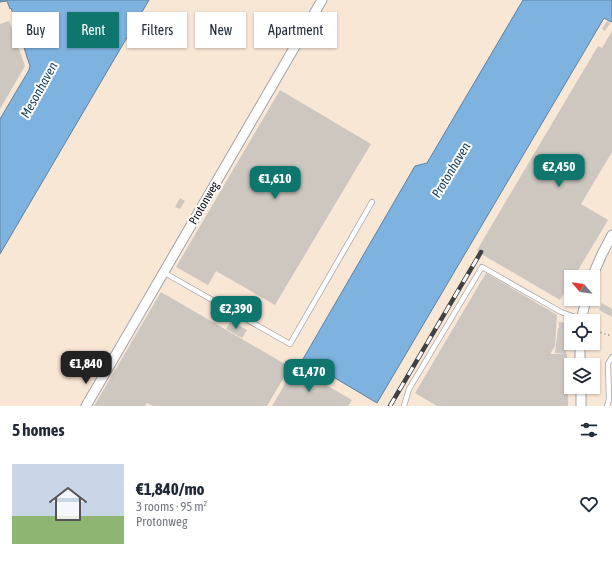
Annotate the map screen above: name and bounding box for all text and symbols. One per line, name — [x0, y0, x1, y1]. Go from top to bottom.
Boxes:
chip: Buy — [12, 12, 59, 48]
chip: Rent — [67, 12, 119, 48]
chip: Filters — [127, 12, 187, 48]
chip: New — [195, 12, 246, 48]
chip: Apartment — [254, 12, 337, 48]
water label: Mesonhaven — [18, 59, 61, 120]
water label: Protonhaven — [429, 139, 474, 200]
pin: €2,450 — [526, 154, 592, 188]
text: €2,450 — [543, 159, 575, 174]
pin: €1,610 — [242, 166, 308, 200]
text: €1,610 — [259, 171, 291, 186]
street label: Protonweg — [186, 178, 222, 227]
north arrow — [564, 270, 600, 306]
map controls — [564, 270, 600, 394]
pin: €2,390 — [203, 296, 269, 330]
text: €2,390 — [220, 301, 252, 316]
button: locate — [564, 314, 600, 350]
pin: €1,840 — [53, 351, 119, 385]
text: €1,840 — [70, 356, 102, 371]
button: layers — [564, 358, 600, 394]
pin: €1,470 — [276, 359, 342, 393]
text: €1,470 — [293, 364, 325, 379]
icon: filters — [578, 419, 600, 441]
text: 5 homes — [12, 420, 65, 440]
text: €1,840/mo — [136, 479, 205, 499]
icon: home — [44, 480, 92, 528]
icon: heart — [578, 493, 600, 515]
text: 3 rooms · 95 m² — [136, 499, 207, 514]
text: Protonweg — [136, 514, 187, 529]

